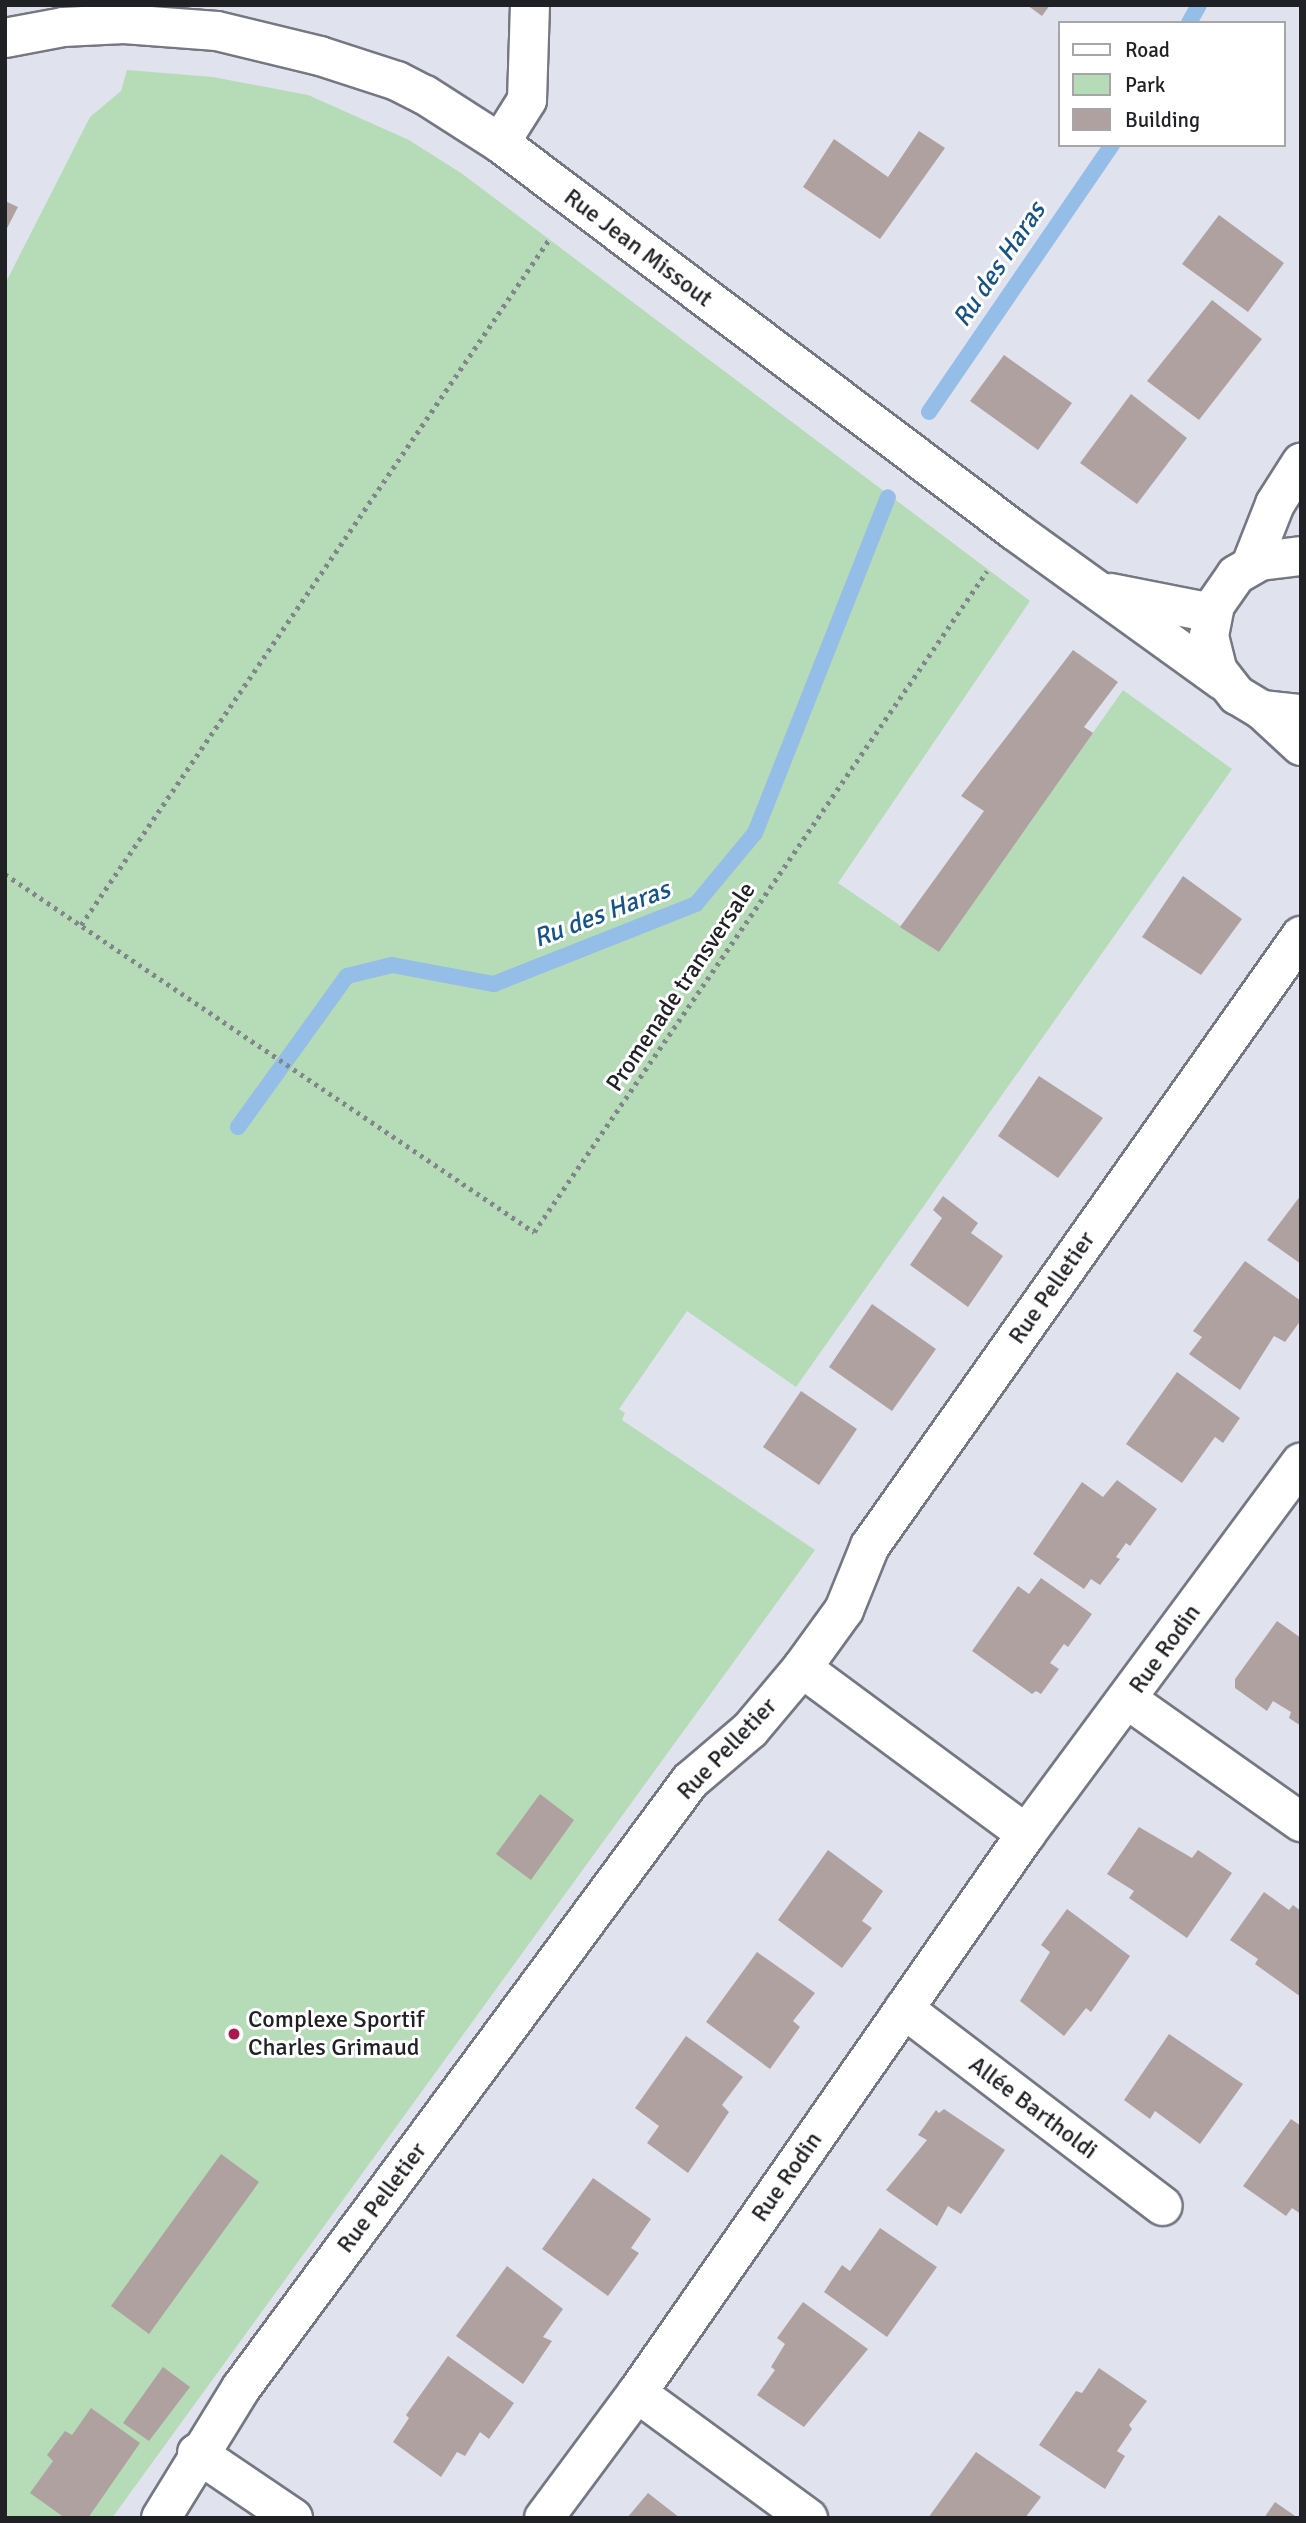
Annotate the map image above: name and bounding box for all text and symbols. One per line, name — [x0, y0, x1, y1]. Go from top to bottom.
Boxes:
legend — [1058, 21, 1285, 147]
text: Road — [1125, 37, 1170, 63]
text: Park — [1125, 72, 1165, 98]
text: Building — [1125, 107, 1200, 133]
street label: Rue Jean Missout — [558, 183, 718, 313]
water label: Ru des Haras — [947, 197, 1053, 333]
water label: Ru des Haras — [529, 875, 675, 955]
street label: Promenade transversale — [600, 877, 762, 1097]
street label: Rue Pelletier — [1003, 1226, 1101, 1350]
street label: Rue Rodin — [1123, 1599, 1207, 1699]
street label: Rue Pelletier — [671, 1692, 783, 1806]
place label: Complexe Sportif Charles Grimaud — [248, 2006, 424, 2062]
marker: Complexe Sportif Charles Grimaud — [226, 2026, 242, 2042]
street label: Allée Bartholdi — [963, 2050, 1103, 2166]
street label: Rue Rodin — [746, 2127, 828, 2227]
street label: Rue Pelletier — [331, 2137, 433, 2259]

